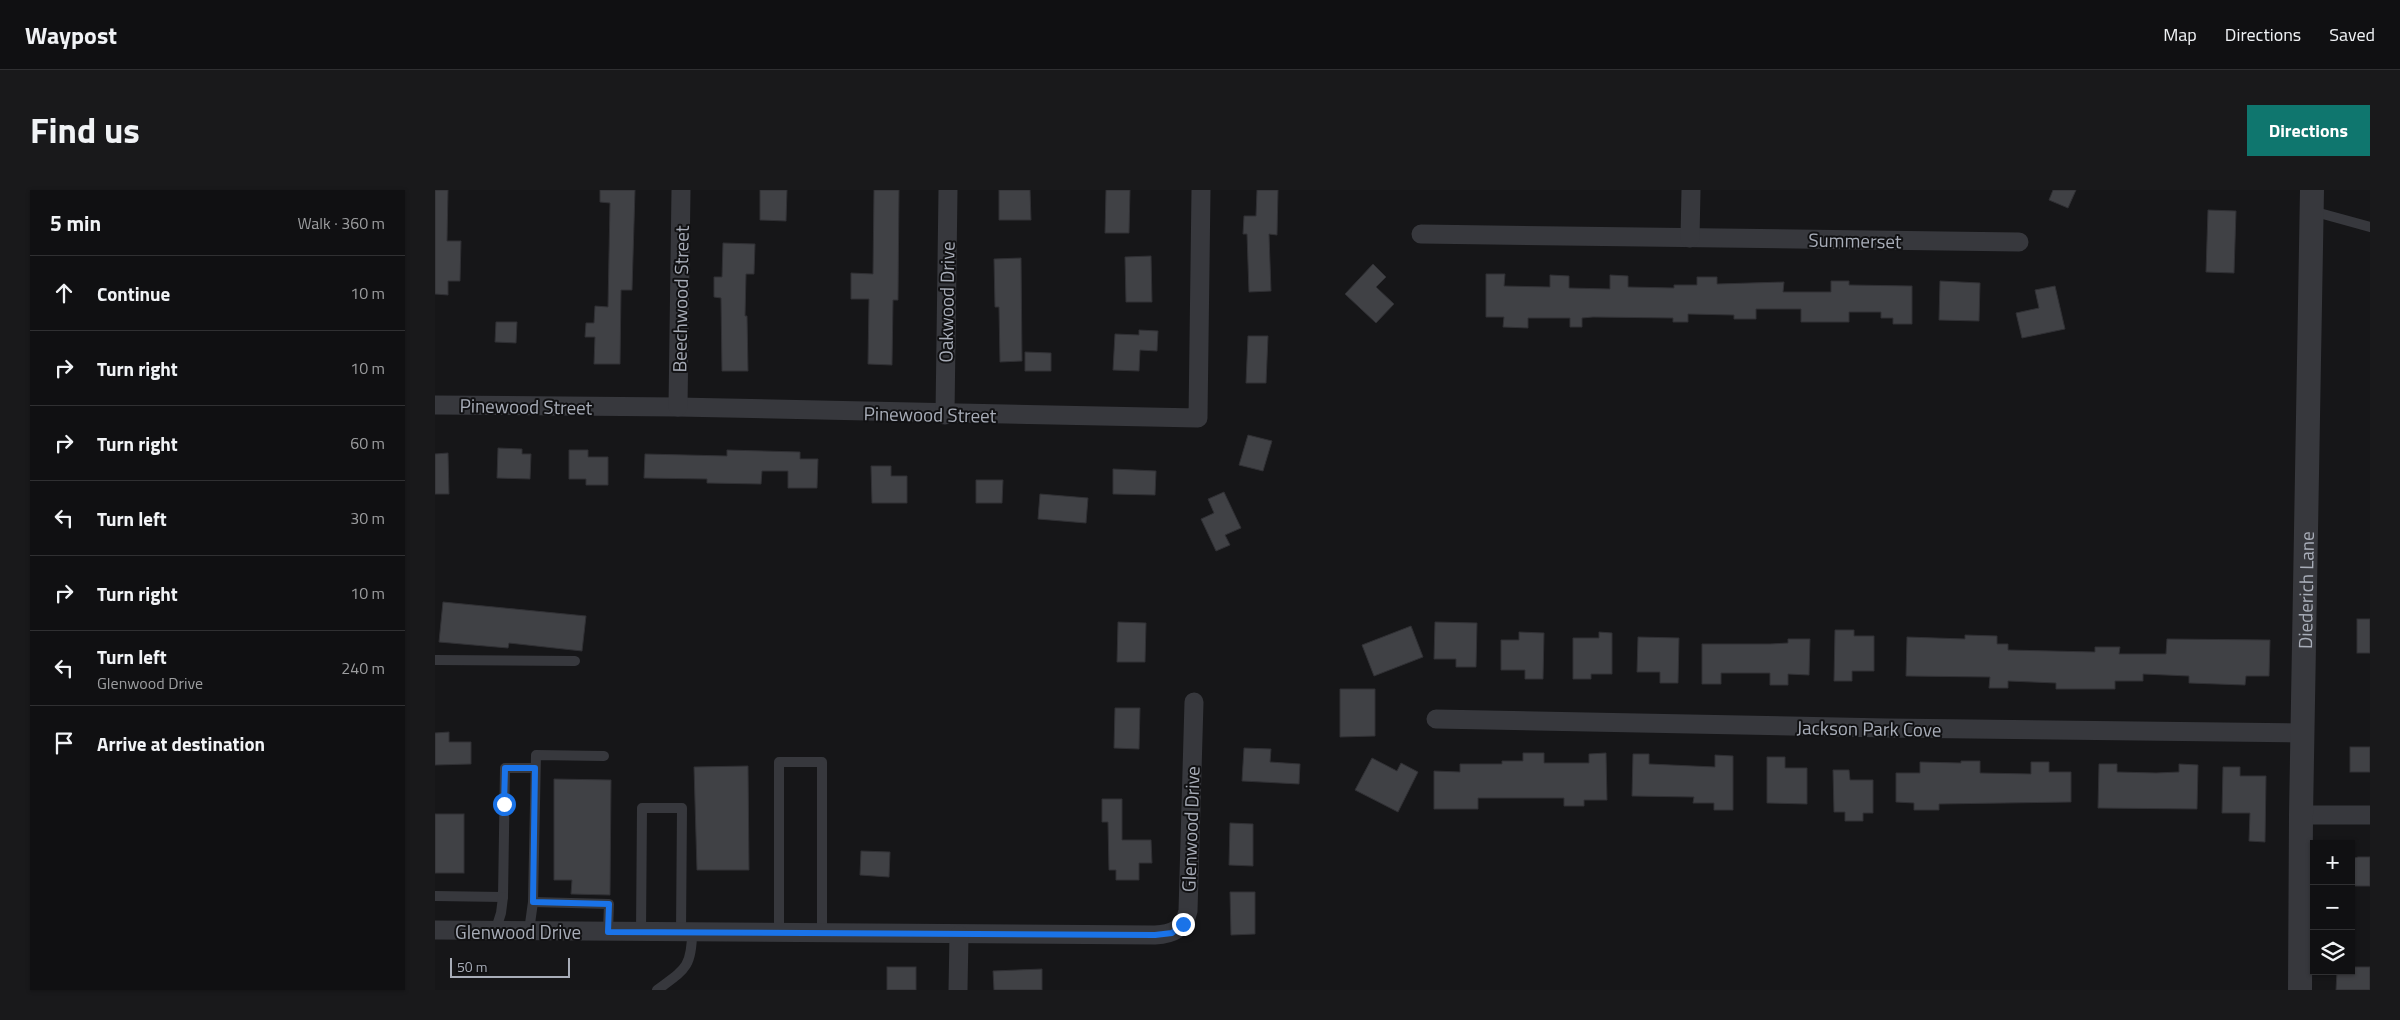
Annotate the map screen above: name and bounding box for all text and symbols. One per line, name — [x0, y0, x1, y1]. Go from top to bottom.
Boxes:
text: Waypost — [25, 17, 117, 53]
text: Map — [2163, 21, 2197, 48]
text: Directions — [2225, 21, 2301, 48]
text: Saved — [2329, 21, 2375, 48]
text: Find us — [30, 103, 140, 157]
button: Directions — [2247, 105, 2370, 156]
text: 5 min — [50, 207, 101, 239]
text: Walk · 360 m — [297, 211, 385, 235]
street label: Beechwood Street — [664, 225, 696, 373]
street label: Summerset — [1808, 225, 1902, 255]
street label: Oakwood Drive — [930, 241, 962, 363]
icon: ahead — [50, 279, 78, 307]
text: Continue — [97, 279, 170, 308]
text: 10 m — [350, 281, 385, 305]
icon: right — [50, 354, 78, 382]
text: Turn right — [97, 354, 178, 383]
text: 10 m — [350, 356, 385, 380]
street label: Pinewood Street — [459, 390, 593, 422]
street label: Pinewood Street — [863, 398, 997, 430]
icon: right — [50, 429, 78, 457]
text: Turn right — [97, 429, 178, 458]
text: 60 m — [350, 431, 385, 455]
icon: left — [50, 504, 78, 532]
text: Turn left — [97, 504, 167, 533]
text: 30 m — [350, 506, 385, 530]
street label: Diederich Lane — [2289, 531, 2320, 649]
icon: right — [50, 579, 78, 607]
text: Turn right — [97, 579, 178, 608]
text: 10 m — [350, 581, 385, 605]
text: Turn left — [97, 642, 167, 671]
icon: left — [50, 654, 78, 682]
text: 240 m — [341, 656, 385, 680]
text: Glenwood Drive — [97, 671, 203, 695]
street label: Jackson Park Cove — [1796, 712, 1942, 744]
icon: arrive — [50, 729, 78, 757]
text: Arrive at destination — [97, 729, 265, 758]
street label: Glenwood Drive — [1173, 766, 1207, 892]
route start — [493, 793, 516, 816]
map controls — [2310, 840, 2355, 975]
button: + — [2310, 840, 2355, 885]
button: − — [2310, 885, 2355, 930]
route end — [1172, 913, 1195, 936]
street label: Glenwood Drive — [455, 917, 581, 946]
button: layers — [2310, 930, 2355, 975]
scale bar — [450, 955, 570, 978]
text: 50 m — [457, 956, 487, 977]

